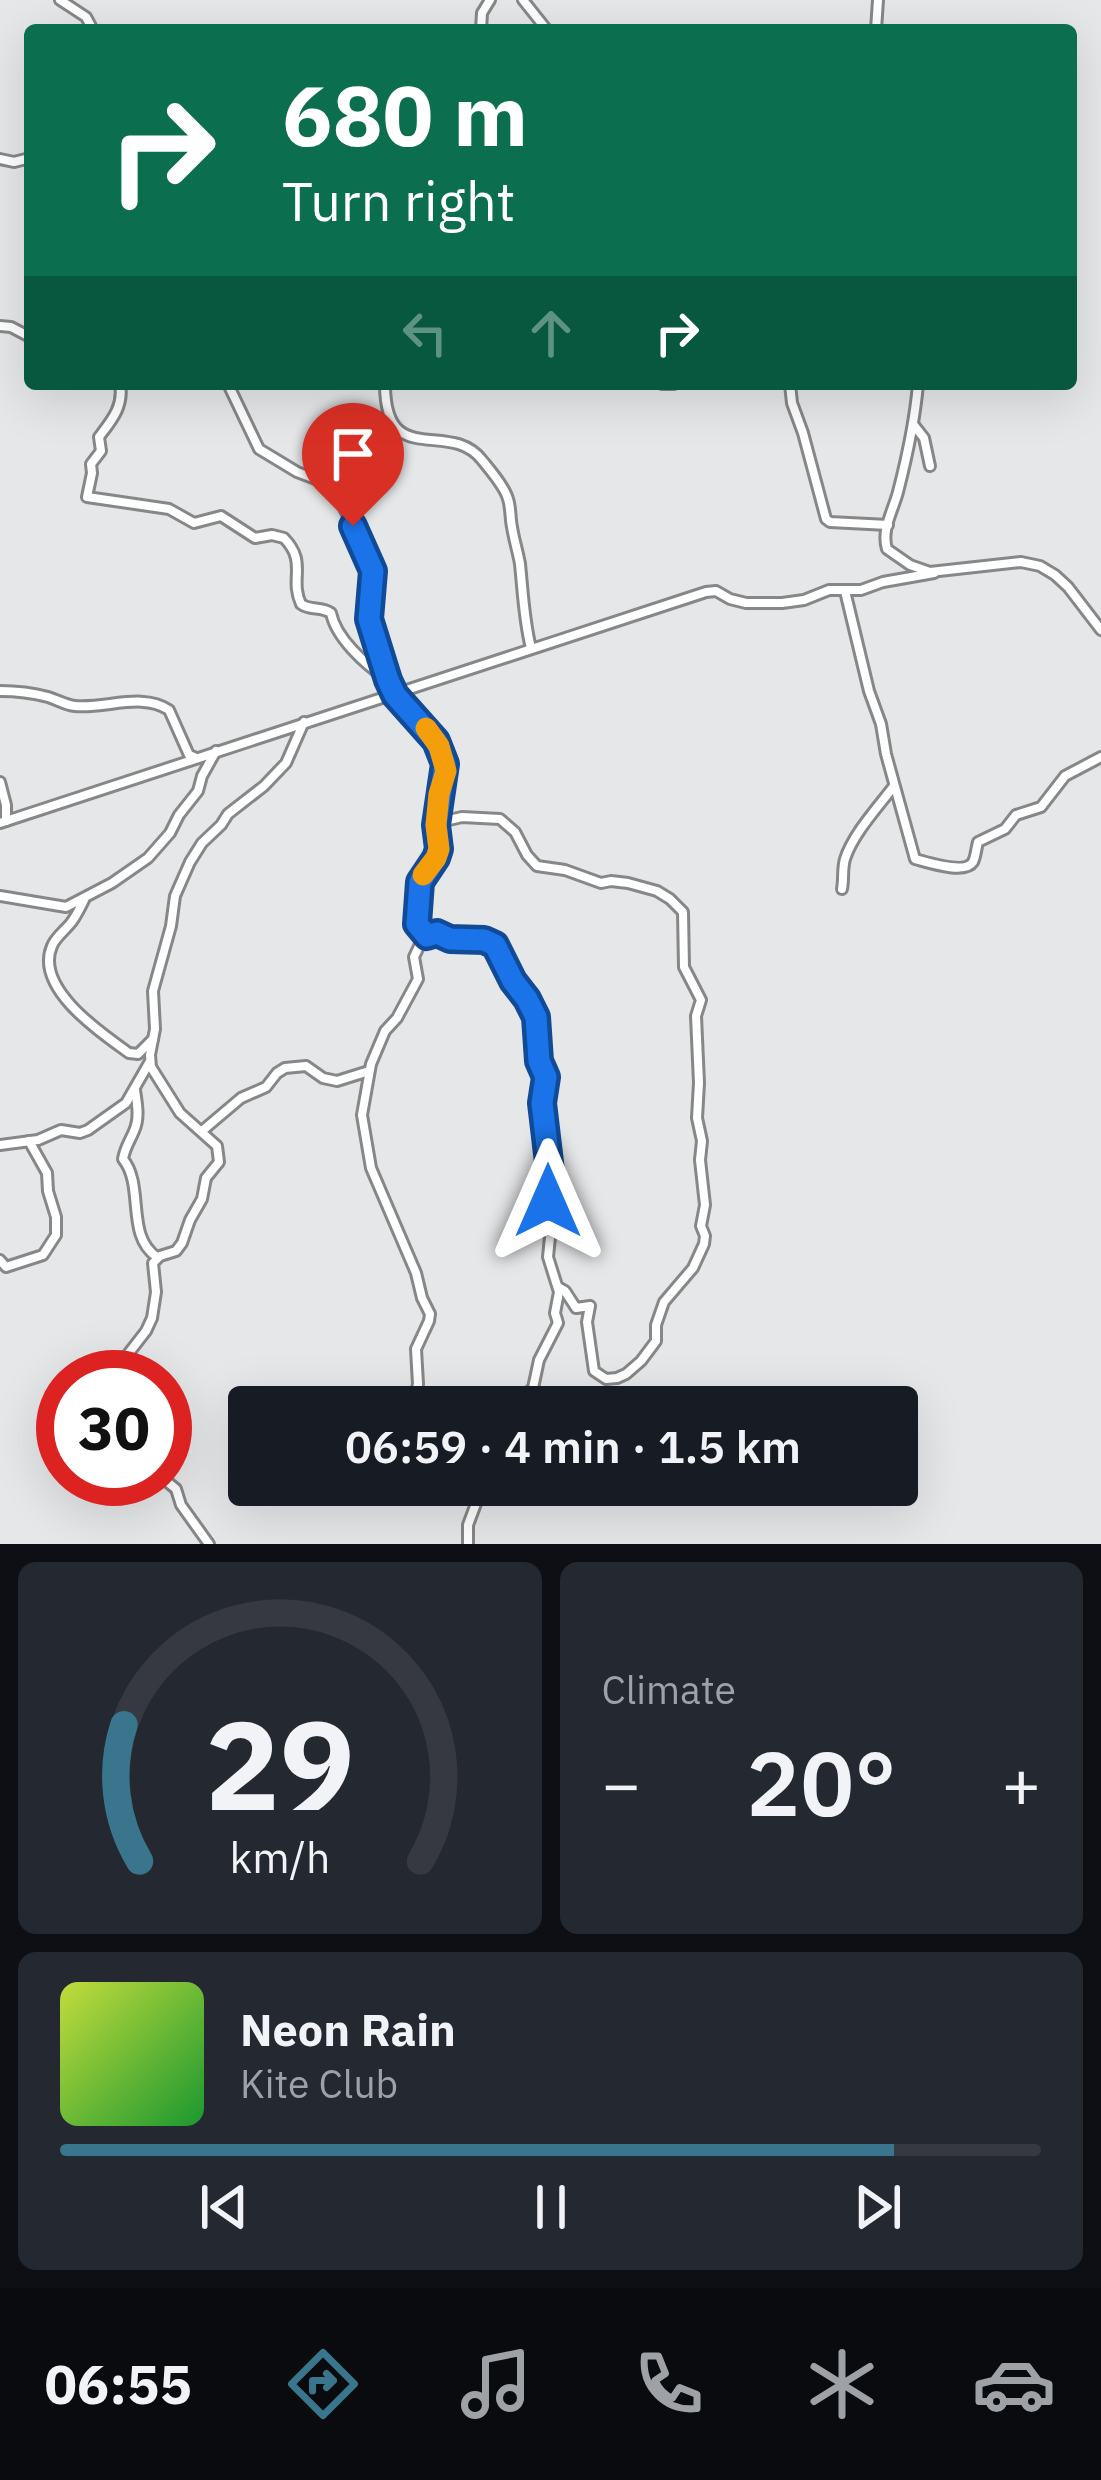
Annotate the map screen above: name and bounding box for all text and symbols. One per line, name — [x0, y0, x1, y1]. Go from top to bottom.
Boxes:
text: 680 m — [282, 60, 528, 169]
icon: right — [84, 72, 240, 228]
text: Turn right — [282, 166, 516, 236]
icon: left — [392, 300, 458, 366]
icon: ahead — [518, 300, 584, 366]
icon: right — [644, 300, 710, 366]
pin — [302, 403, 404, 526]
icon: arrive — [320, 421, 386, 487]
position arrow — [485, 1138, 611, 1264]
speed limit sign: 30 — [36, 1350, 192, 1506]
text: 06:59 · 4 min · 1.5 km — [345, 1417, 801, 1475]
text: Climate — [602, 1664, 736, 1715]
text: 29 — [205, 1682, 355, 1844]
text: 20° — [746, 1724, 896, 1841]
text: − — [602, 1740, 641, 1826]
text: + — [1001, 1740, 1041, 1826]
text: km/h — [229, 1829, 330, 1885]
text: Neon Rain — [240, 2000, 456, 2058]
text: Kite Club — [240, 2058, 398, 2109]
icon: previous — [191, 2174, 257, 2240]
icon: pause — [518, 2174, 584, 2240]
icon: next — [845, 2174, 911, 2240]
icon: directions — [281, 2342, 365, 2426]
icon: music — [454, 2342, 538, 2426]
icon: phone — [627, 2342, 711, 2426]
icon: climate — [800, 2342, 884, 2426]
icon: car — [972, 2342, 1056, 2426]
text: 06:55 — [44, 2349, 192, 2419]

